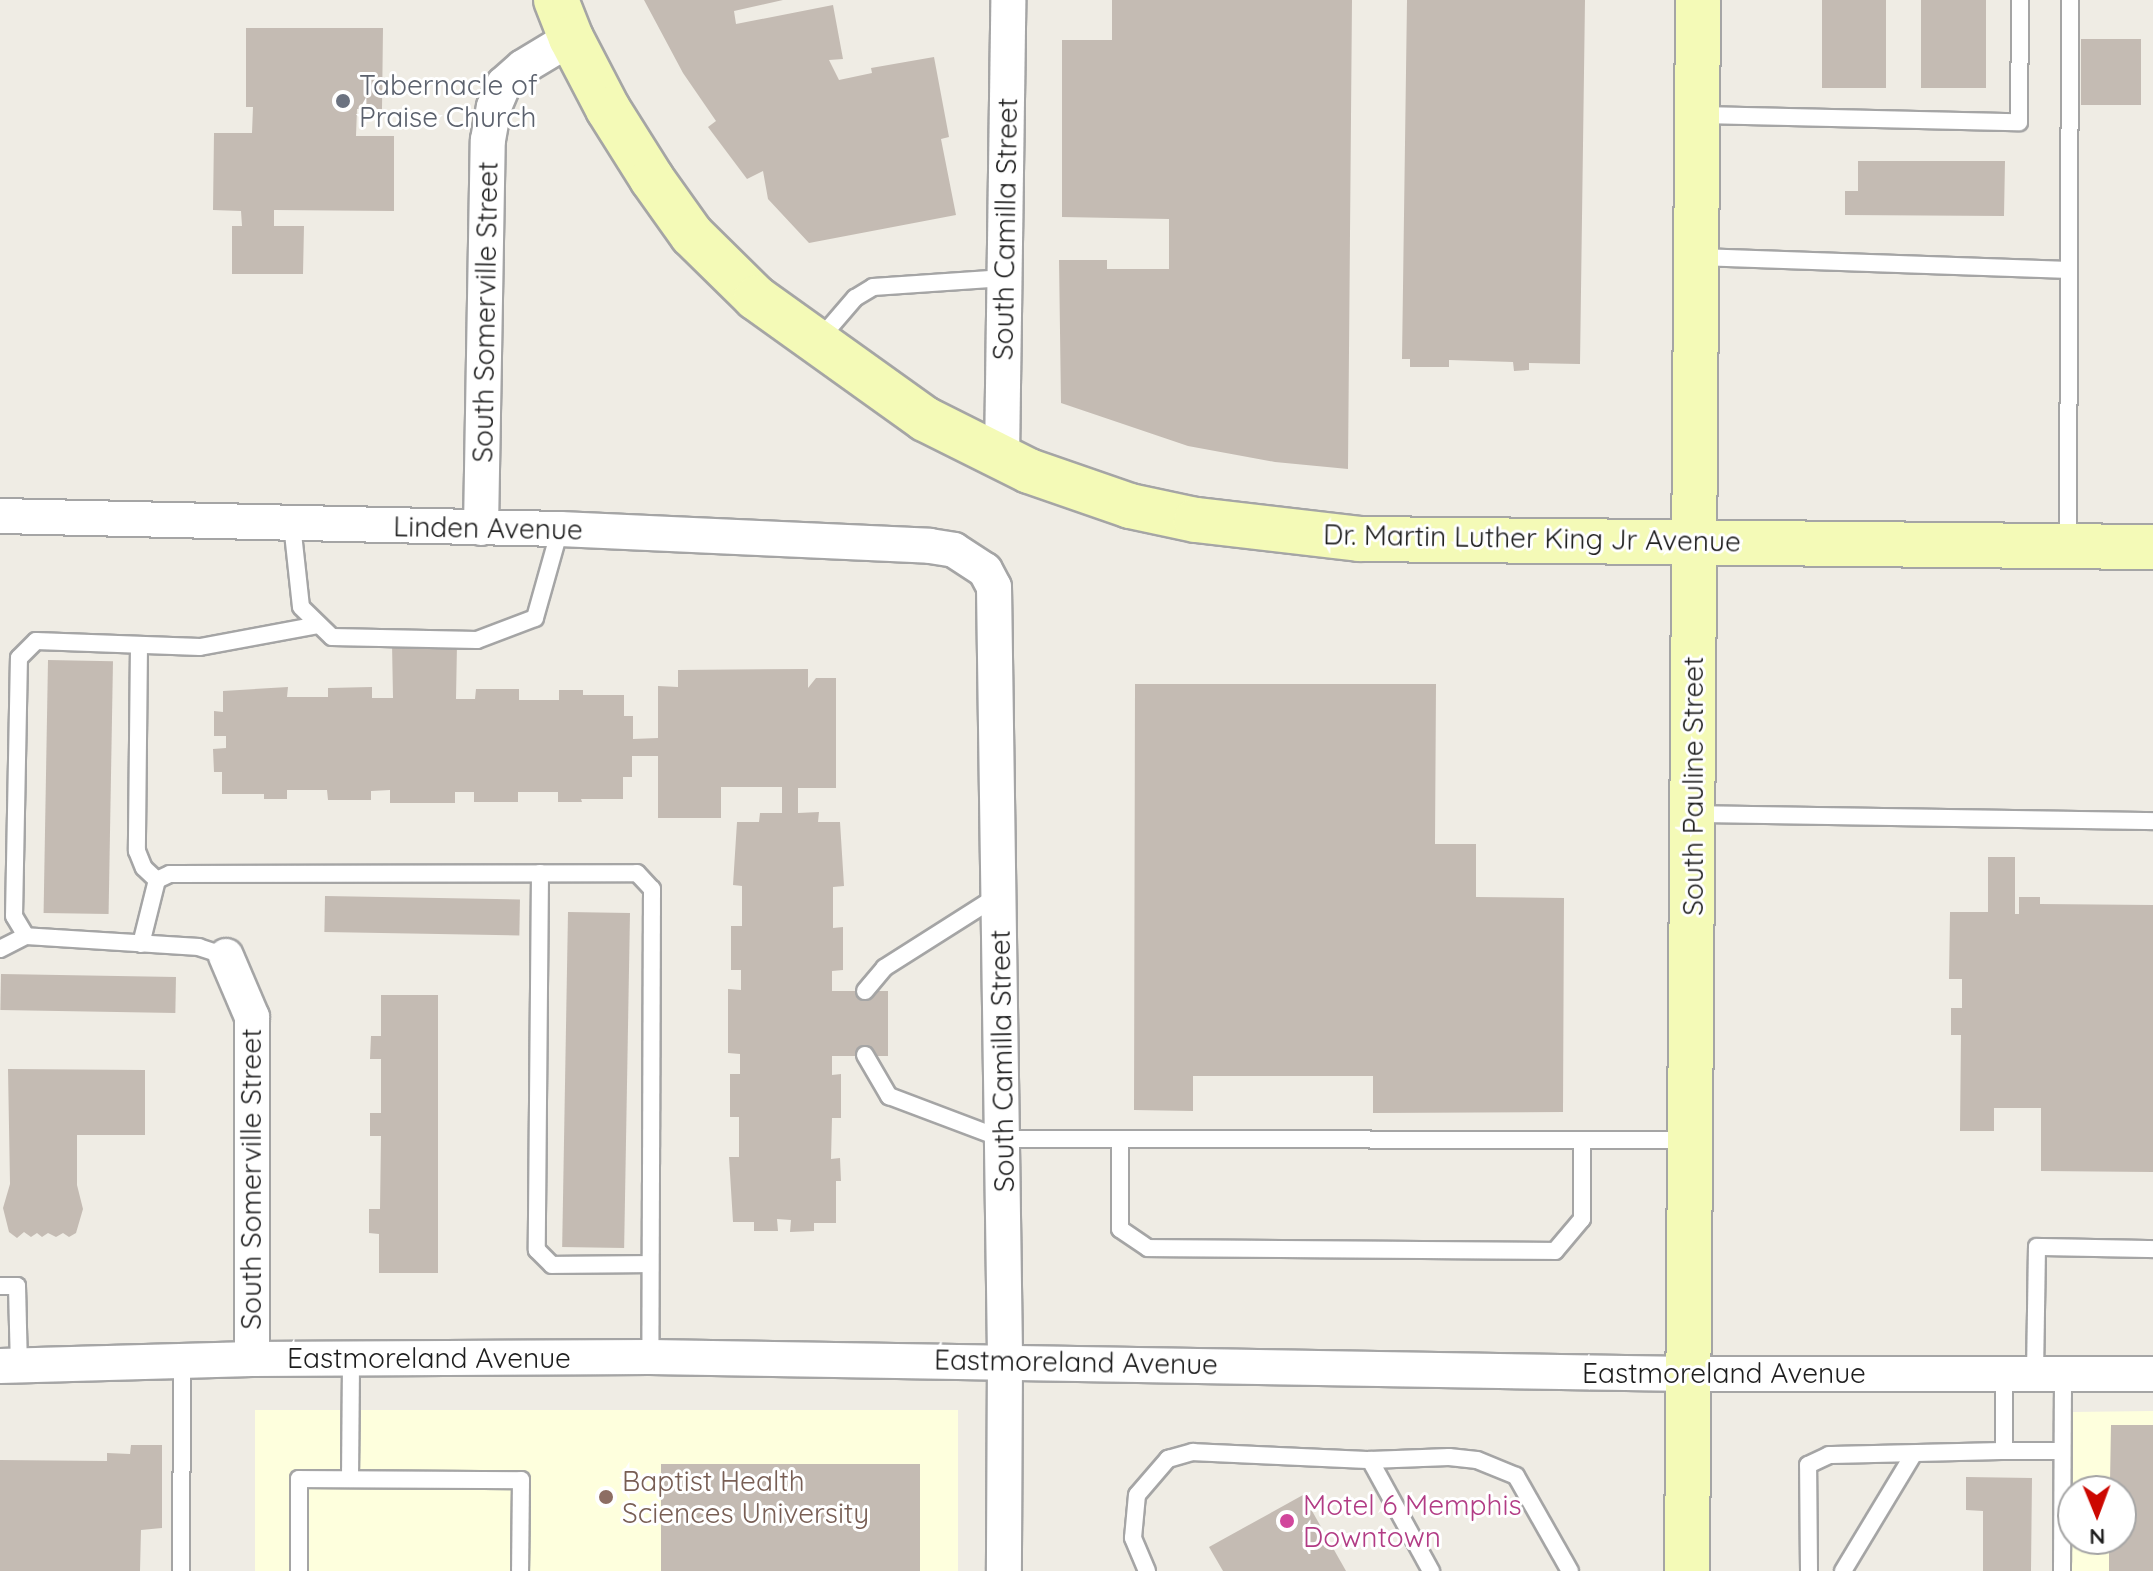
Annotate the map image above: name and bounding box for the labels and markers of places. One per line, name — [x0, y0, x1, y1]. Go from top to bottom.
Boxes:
place label: Tabernacle of Praise Church — [359, 68, 538, 134]
marker: Tabernacle of Praise Church — [334, 92, 352, 110]
place label: Baptist Health Sciences University — [622, 1464, 869, 1530]
marker: Baptist Health Sciences University — [597, 1488, 615, 1506]
place label: Motel 6 Memphis Downtown — [1303, 1488, 1522, 1554]
marker: Motel 6 Memphis Downtown — [1278, 1512, 1296, 1530]

